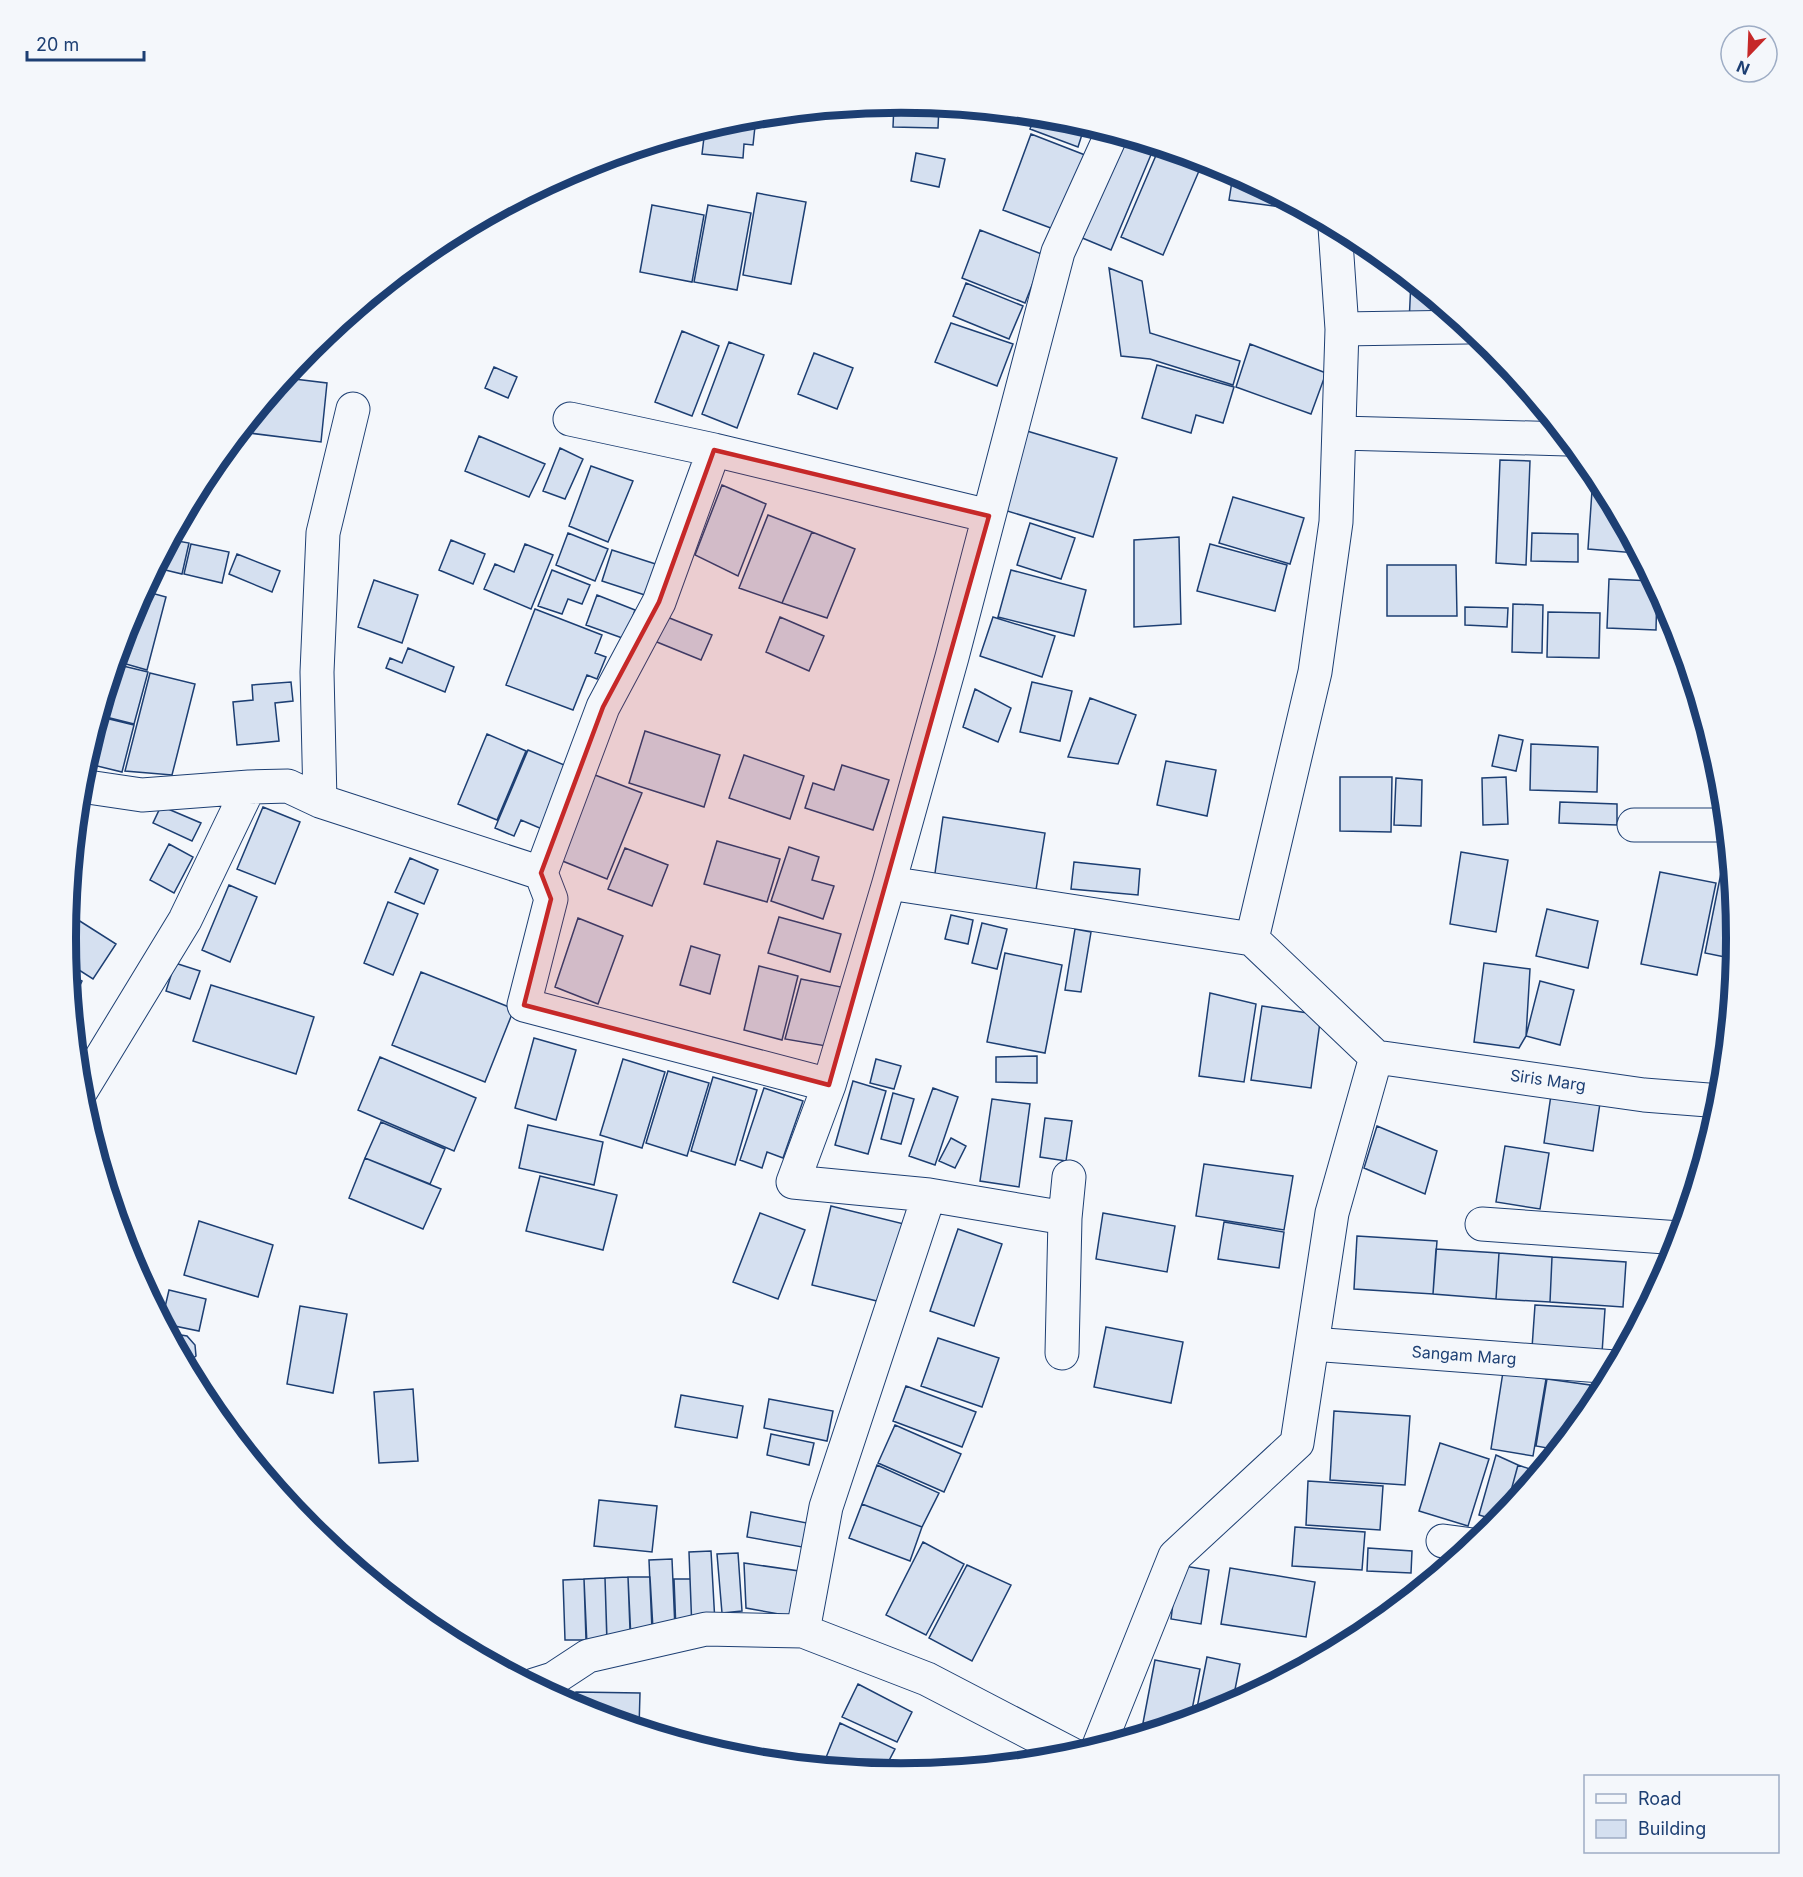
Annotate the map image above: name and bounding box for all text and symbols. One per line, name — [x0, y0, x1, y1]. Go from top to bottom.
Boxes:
scale bar — [27, 24, 144, 62]
north arrow — [1719, 24, 1779, 84]
text: 20 m — [36, 34, 79, 55]
text: N — [1734, 56, 1753, 79]
street label: Siris Marg — [1509, 1065, 1587, 1095]
street label: Sangam Marg — [1411, 1341, 1517, 1369]
legend — [1584, 1775, 1779, 1853]
text: Road — [1638, 1788, 1681, 1809]
text: Building — [1638, 1818, 1706, 1839]

